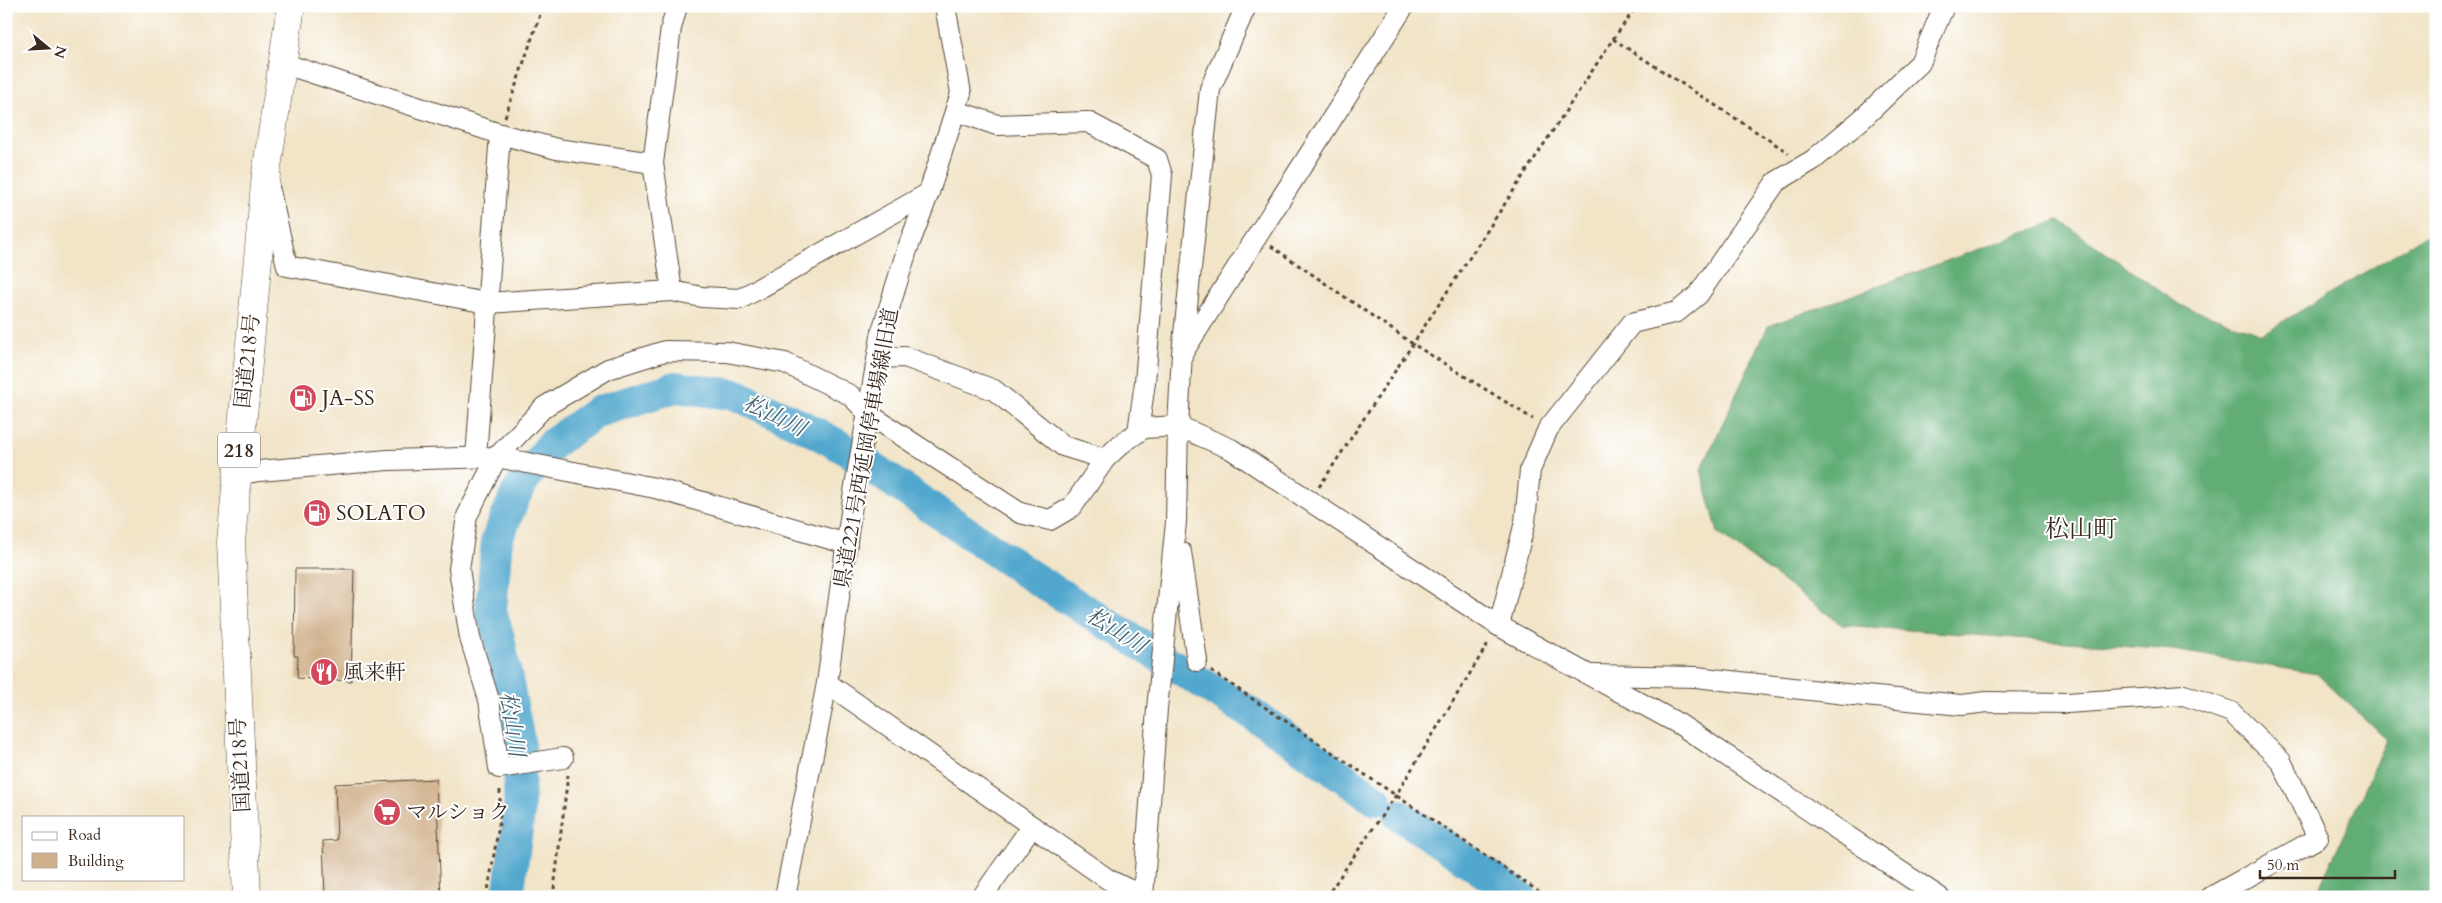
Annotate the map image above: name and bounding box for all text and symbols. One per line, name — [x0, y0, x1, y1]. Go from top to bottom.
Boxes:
north arrow — [22, 22, 72, 72]
text: N — [49, 43, 71, 61]
street label: 県道221号西延岡停車場線旧道 — [828, 306, 905, 591]
street label: 国道218号 — [228, 312, 267, 410]
fuel station icon: JA-SS — [288, 383, 318, 413]
place label: JA-SS — [319, 384, 374, 413]
water label: 松山川 — [738, 388, 813, 445]
road number: 218 — [218, 432, 260, 468]
fuel station icon: SOLATO — [302, 498, 332, 528]
place label: SOLATO — [336, 499, 426, 528]
district label: 松山町 — [2045, 513, 2117, 546]
water label: 松山川 — [1081, 601, 1154, 662]
restaurant icon: 風来軒 — [309, 657, 339, 687]
place label: 風来軒 — [343, 658, 406, 687]
water label: 松山川 — [492, 689, 532, 761]
street label: 国道218号 — [224, 717, 257, 813]
supermarket icon: マルショク — [372, 797, 402, 827]
place label: マルショク — [406, 798, 510, 827]
legend — [22, 816, 185, 880]
text: Road — [68, 825, 101, 845]
scale bar — [2260, 848, 2394, 880]
text: Building — [68, 851, 124, 871]
text: 50 m — [2267, 855, 2299, 875]

